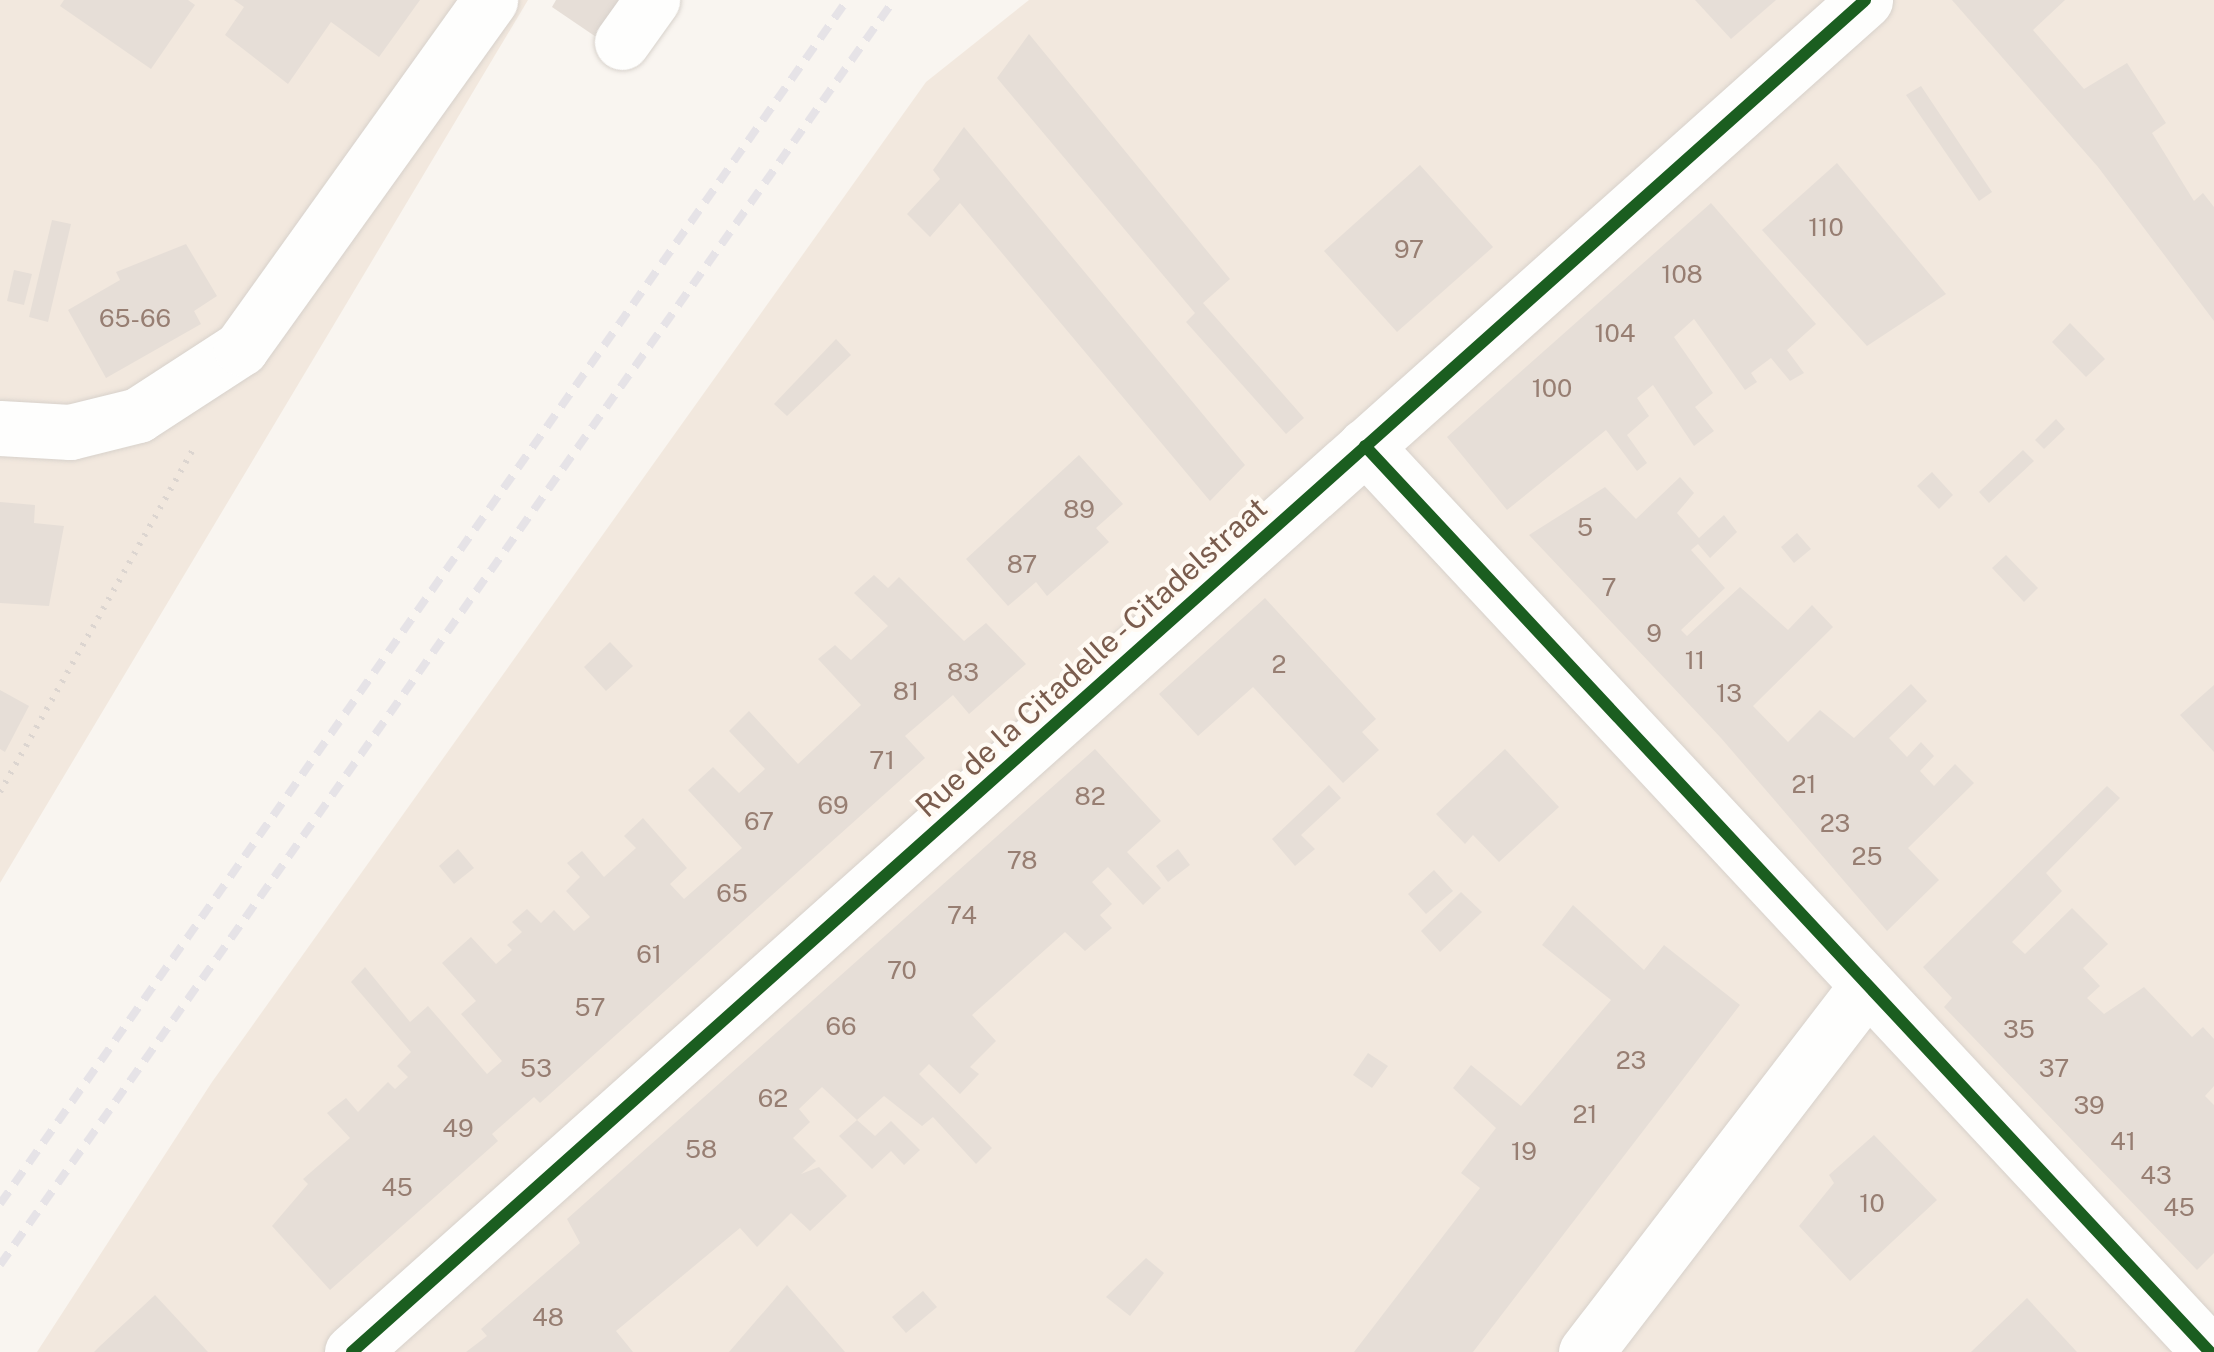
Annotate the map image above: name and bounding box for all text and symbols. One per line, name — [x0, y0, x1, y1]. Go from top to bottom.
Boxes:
house number: 110 — [1808, 212, 1844, 242]
house number: 97 — [1394, 234, 1424, 264]
house number: 108 — [1661, 259, 1703, 289]
house number: 65-66 — [99, 303, 171, 333]
house number: 104 — [1594, 318, 1636, 348]
house number: 100 — [1532, 373, 1572, 403]
street label: Rue de la Citadelle - Citadelstraat — [905, 487, 1277, 827]
house number: 89 — [1063, 494, 1095, 524]
house number: 5 — [1577, 512, 1593, 542]
house number: 87 — [1007, 549, 1037, 579]
house number: 7 — [1601, 572, 1617, 602]
house number: 9 — [1646, 618, 1662, 648]
house number: 11 — [1685, 645, 1705, 675]
house number: 2 — [1272, 649, 1286, 679]
house number: 83 — [947, 657, 979, 687]
house number: 81 — [893, 676, 919, 706]
house number: 13 — [1716, 678, 1742, 708]
house number: 71 — [869, 745, 895, 775]
house number: 21 — [1791, 769, 1817, 799]
house number: 82 — [1074, 781, 1106, 811]
house number: 69 — [817, 790, 849, 820]
house number: 67 — [744, 806, 774, 836]
house number: 23 — [1820, 808, 1850, 838]
house number: 25 — [1852, 841, 1882, 871]
house number: 78 — [1007, 845, 1037, 875]
house number: 65 — [716, 878, 748, 908]
house number: 74 — [947, 900, 977, 930]
house number: 61 — [636, 939, 662, 969]
house number: 70 — [887, 955, 917, 985]
house number: 57 — [574, 992, 606, 1022]
house number: 66 — [826, 1011, 856, 1041]
house number: 35 — [2003, 1014, 2035, 1044]
house number: 23 — [1616, 1045, 1646, 1075]
house number: 53 — [520, 1053, 552, 1083]
house number: 37 — [2039, 1053, 2069, 1083]
house number: 62 — [758, 1083, 788, 1113]
house number: 39 — [2073, 1090, 2105, 1120]
house number: 21 — [1572, 1099, 1598, 1129]
house number: 49 — [442, 1113, 474, 1143]
house number: 41 — [2110, 1126, 2136, 1156]
house number: 58 — [685, 1134, 717, 1164]
house number: 19 — [1511, 1136, 1537, 1166]
house number: 43 — [2140, 1160, 2172, 1190]
house number: 45 — [381, 1172, 413, 1202]
house number: 10 — [1859, 1188, 1885, 1218]
house number: 45 — [2163, 1192, 2195, 1222]
house number: 48 — [532, 1302, 564, 1332]

